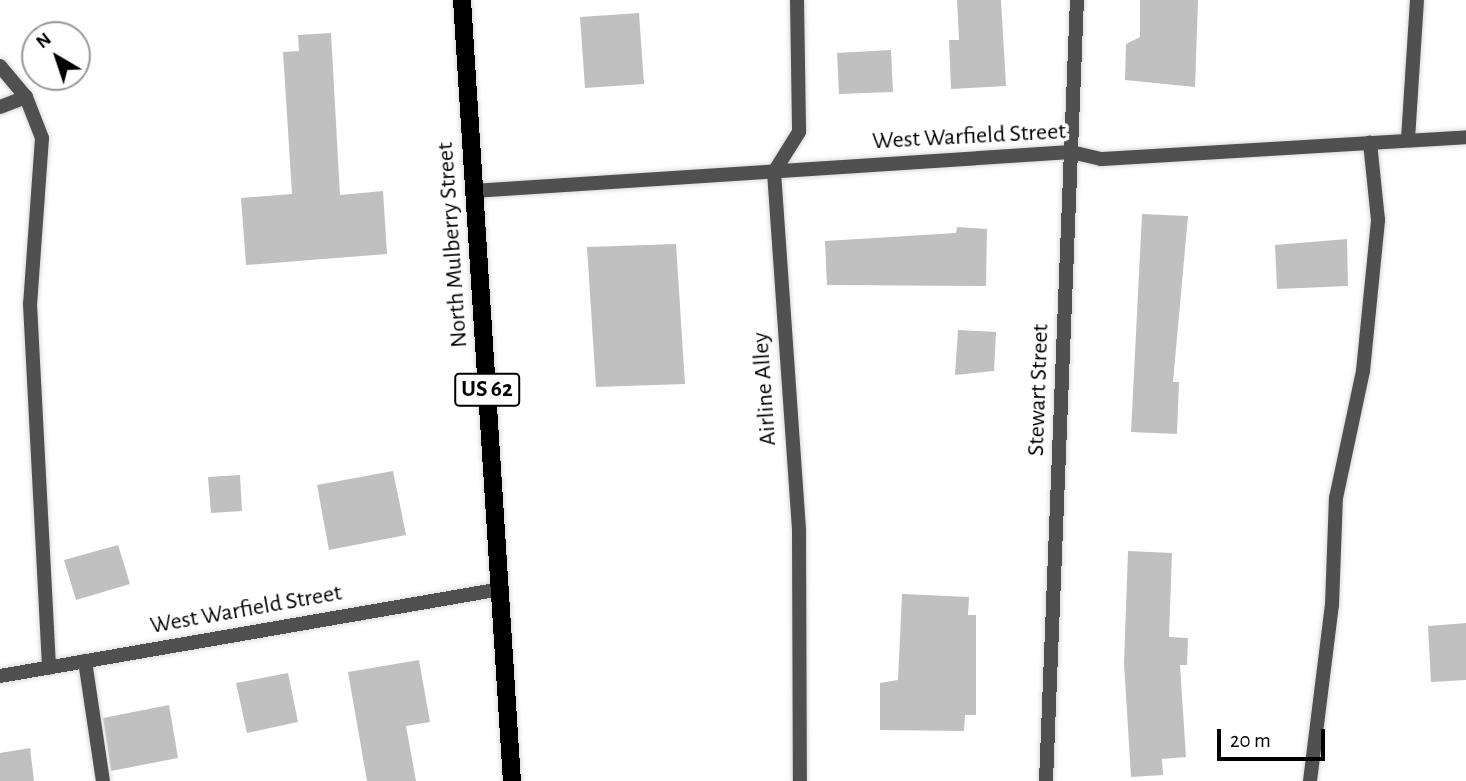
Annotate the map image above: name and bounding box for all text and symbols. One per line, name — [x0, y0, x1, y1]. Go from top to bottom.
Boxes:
north arrow — [21, 21, 91, 91]
text: N — [33, 29, 55, 52]
street label: West Warfield Street — [871, 118, 1067, 156]
street label: North Mulberry Street — [431, 141, 475, 349]
street label: Stewart Street — [1022, 323, 1056, 457]
street label: Airline Alley — [747, 331, 783, 447]
road number: US 62 — [454, 370, 520, 410]
street label: West Warfield Street — [148, 579, 344, 641]
scale bar — [1221, 714, 1330, 758]
text: 20 m — [1230, 730, 1271, 751]

